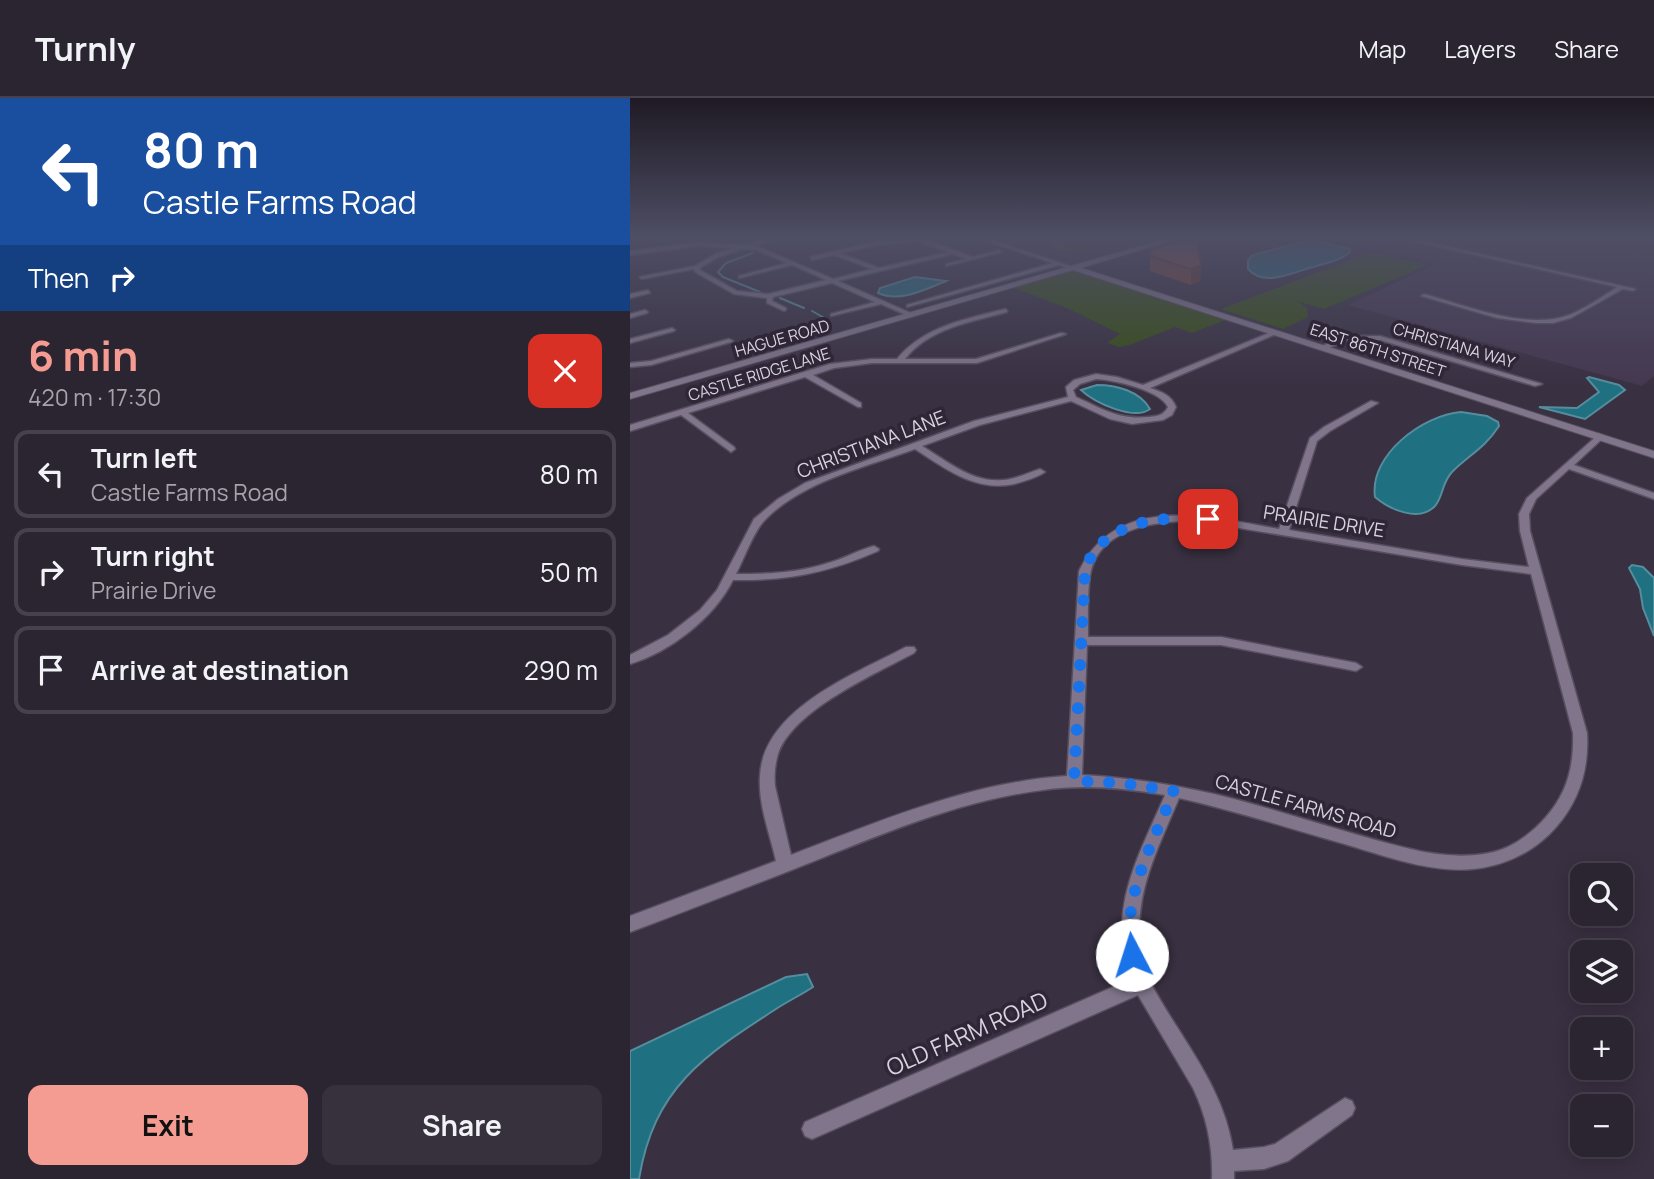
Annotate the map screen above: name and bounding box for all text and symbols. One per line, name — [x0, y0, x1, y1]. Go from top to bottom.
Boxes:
text: Turnly — [35, 26, 136, 71]
text: Map — [1359, 32, 1406, 65]
text: Layers — [1444, 32, 1516, 65]
text: Share — [1554, 32, 1619, 65]
text: 80 m — [143, 116, 259, 183]
icon: left — [28, 126, 119, 217]
text: Castle Farms Road — [143, 180, 417, 224]
icon: right — [103, 259, 141, 297]
text: Then — [28, 260, 89, 296]
street label: HAGUE ROAD — [732, 314, 832, 362]
street label: CHRISTIANA WAY — [1391, 317, 1518, 373]
street label: EAST 86TH STREET — [1307, 318, 1449, 382]
text: 6 min — [28, 326, 138, 384]
button: close — [528, 334, 602, 408]
street label: CASTLE RIDGE LANE — [685, 342, 833, 406]
text: 420 m · 17:30 — [28, 381, 161, 413]
street label: CHRISTIANA LANE — [793, 404, 949, 484]
text: Turn left — [91, 440, 198, 476]
icon: left — [32, 455, 70, 493]
text: 80 m — [540, 456, 598, 492]
text: Castle Farms Road — [91, 476, 288, 508]
pin — [1178, 489, 1238, 549]
street label: PRAIRIE DRIVE — [1261, 499, 1387, 543]
icon: arrive — [1189, 500, 1227, 538]
text: Turn right — [91, 538, 215, 574]
icon: right — [32, 553, 70, 591]
text: 50 m — [540, 554, 598, 590]
text: Prairie Drive — [91, 574, 216, 606]
icon: arrive — [32, 651, 70, 689]
text: Arrive at destination — [91, 652, 349, 688]
text: 290 m — [524, 652, 598, 688]
street label: CASTLE FARMS ROAD — [1212, 768, 1400, 844]
map controls — [1570, 863, 1633, 1157]
button: search — [1570, 863, 1633, 926]
position arrow — [1095, 918, 1169, 992]
button: layers — [1570, 940, 1633, 1003]
street label: OLD FARM ROAD — [881, 983, 1052, 1083]
button: + — [1570, 1017, 1633, 1080]
button: Exit — [28, 1085, 308, 1165]
button: Share — [322, 1085, 602, 1165]
button: − — [1570, 1094, 1633, 1157]

